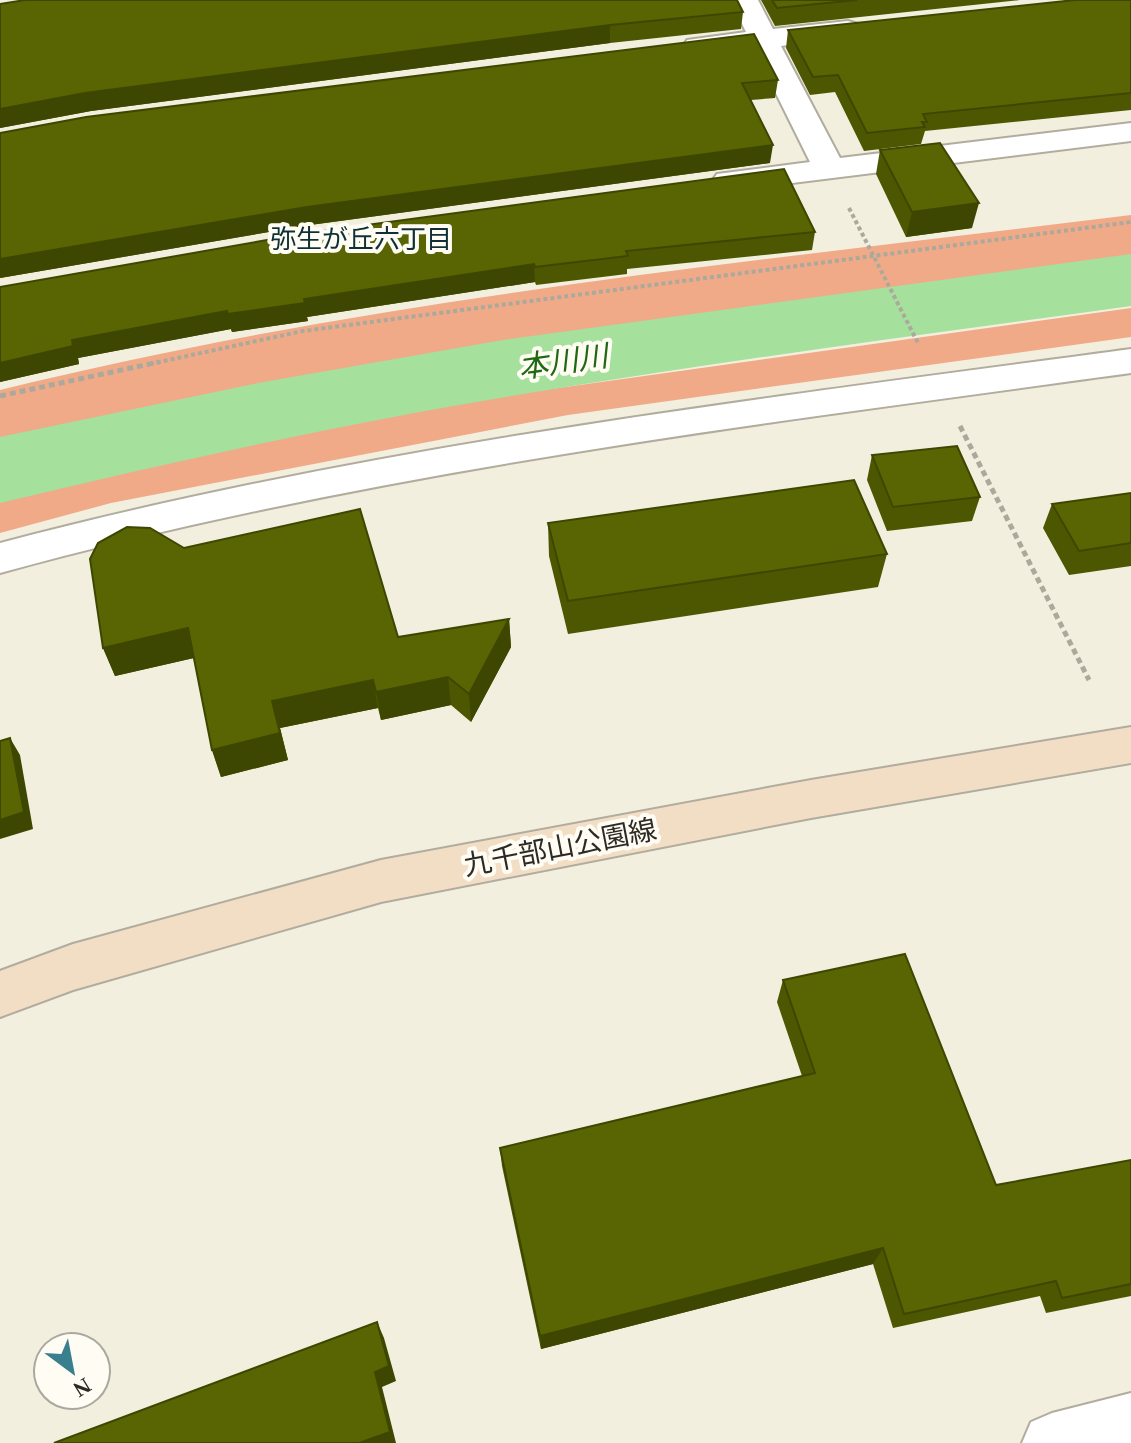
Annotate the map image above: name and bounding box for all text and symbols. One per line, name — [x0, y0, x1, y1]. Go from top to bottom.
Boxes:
district label: 弥生が丘六丁目 — [270, 225, 452, 254]
water label: 本川川 — [516, 338, 613, 384]
street label: 九千部山公園線 — [461, 814, 659, 881]
north arrow — [32, 1331, 112, 1411]
text: N — [69, 1373, 96, 1402]

